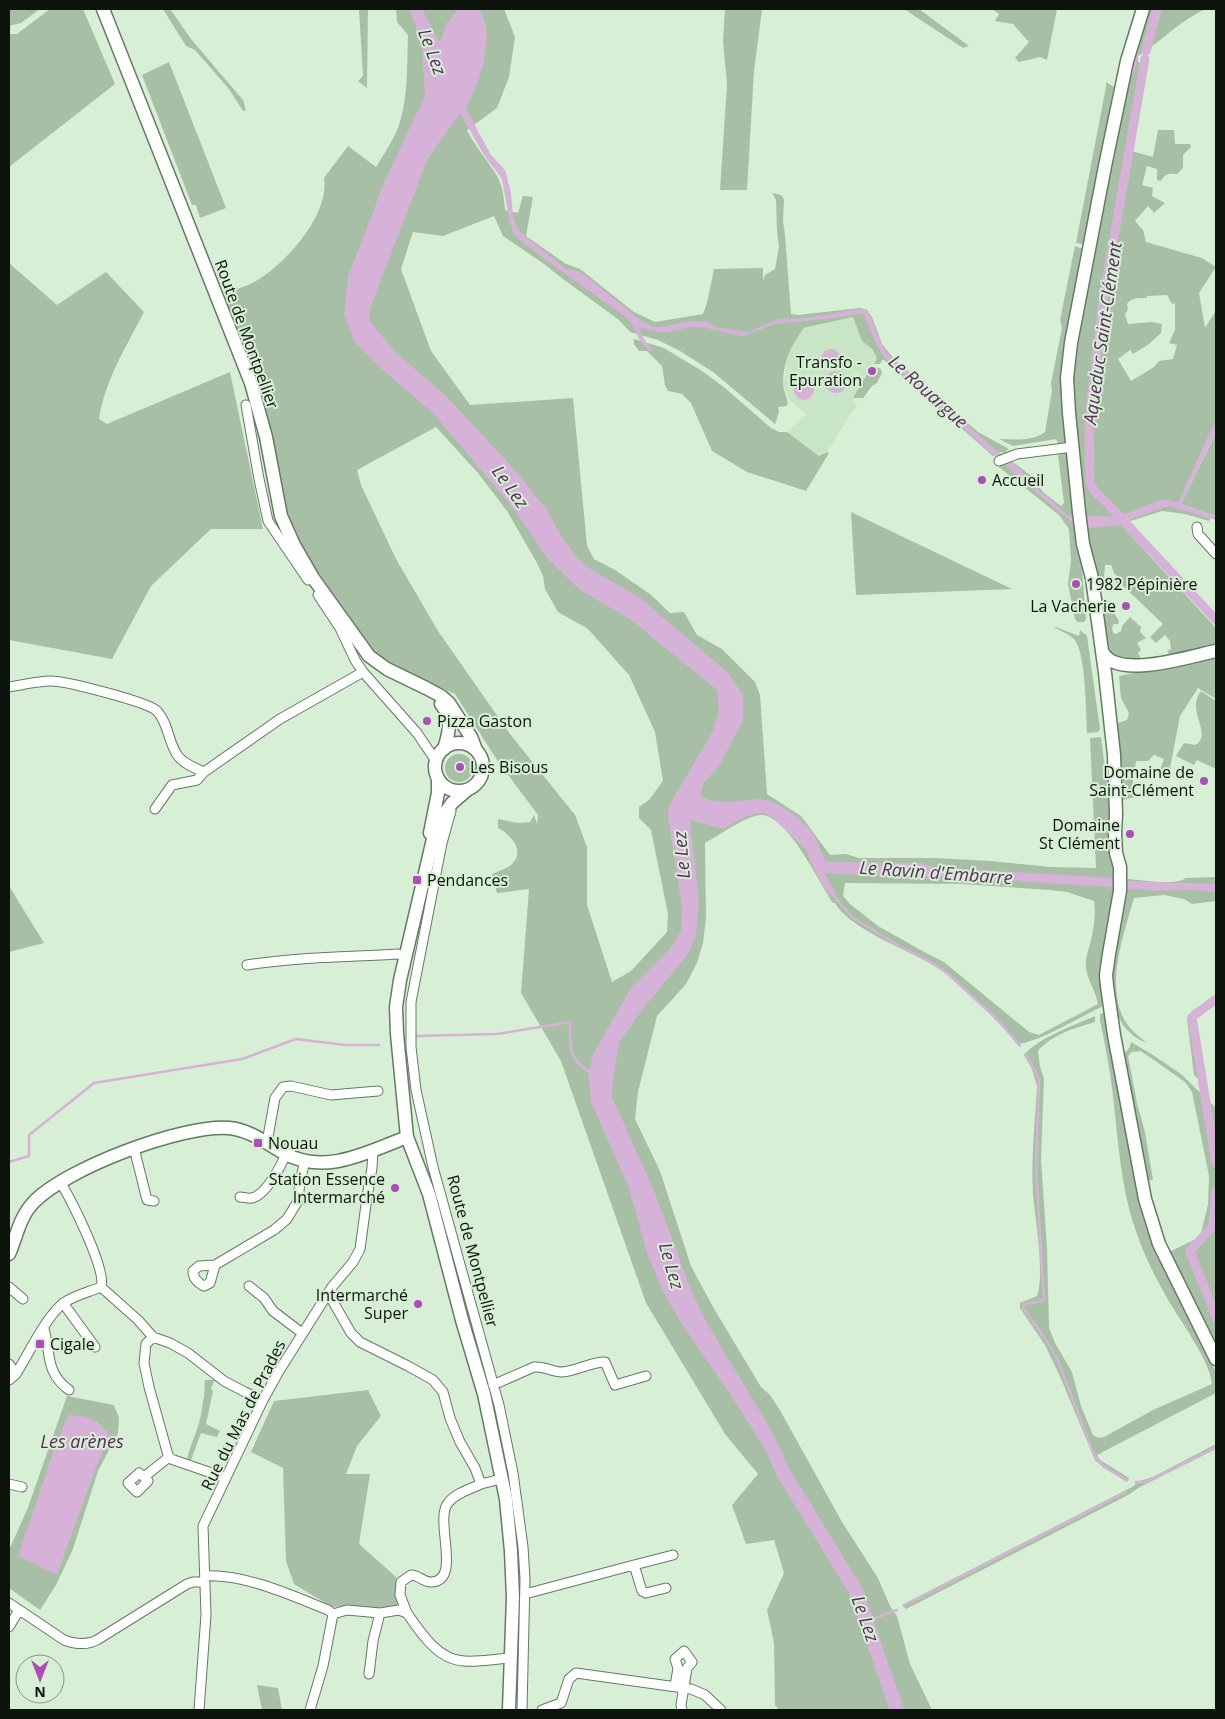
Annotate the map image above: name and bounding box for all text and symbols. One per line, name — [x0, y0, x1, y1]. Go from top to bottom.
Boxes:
water label: Le Lez — [413, 25, 453, 78]
water label: Aqueduc Saint-Clément — [1077, 239, 1127, 428]
street label: Route de Montpellier — [210, 256, 284, 412]
water label: Le Rouargue — [884, 349, 974, 433]
place label: Transfo - Epuration — [789, 351, 862, 391]
marker: Transfo - Epuration — [866, 365, 878, 377]
water label: Le Lez — [487, 460, 535, 513]
place label: Accueil — [992, 469, 1044, 491]
marker: Accueil — [976, 474, 988, 486]
place label: 1982 Pépinière — [1086, 573, 1198, 595]
marker: 1982 Pépinière — [1070, 578, 1082, 590]
place label: La Vacherie — [1030, 595, 1116, 617]
marker: La Vacherie — [1120, 600, 1132, 612]
place label: Pizza Gaston — [437, 710, 532, 732]
marker: Pizza Gaston — [421, 715, 433, 727]
place label: Les Bisous — [470, 756, 548, 778]
marker: Les Bisous — [454, 761, 466, 773]
place label: Domaine de Saint-Clément — [1089, 761, 1194, 801]
marker: Domaine de Saint-Clément — [1198, 775, 1210, 787]
place label: Domaine St Clément — [1039, 814, 1120, 854]
marker: Domaine St Clément — [1124, 828, 1136, 840]
water label: Le Lez — [667, 830, 695, 880]
water label: Le Ravin d'Embarre — [859, 855, 1014, 889]
place label: Pendances — [427, 869, 508, 891]
marker: Pendances — [411, 874, 423, 886]
place label: Nouau — [268, 1132, 318, 1154]
marker: Nouau — [252, 1137, 264, 1149]
place label: Station Essence Intermarché — [269, 1168, 385, 1208]
street label: Route de Montpellier — [442, 1172, 504, 1330]
marker: Station Essence Intermarché — [389, 1182, 401, 1194]
water label: Le Lez — [654, 1239, 690, 1292]
place label: Intermarché Super — [316, 1284, 408, 1324]
marker: Intermarché Super — [412, 1298, 424, 1310]
place label: Cigale — [50, 1333, 95, 1355]
street label: Rue du Mas de Prades — [196, 1336, 290, 1494]
marker: Cigale — [34, 1338, 46, 1350]
water label: Les arènes — [40, 1429, 124, 1453]
water label: Le Lez — [846, 1592, 885, 1645]
north arrow — [15, 1654, 65, 1704]
text: N — [34, 1683, 46, 1702]

